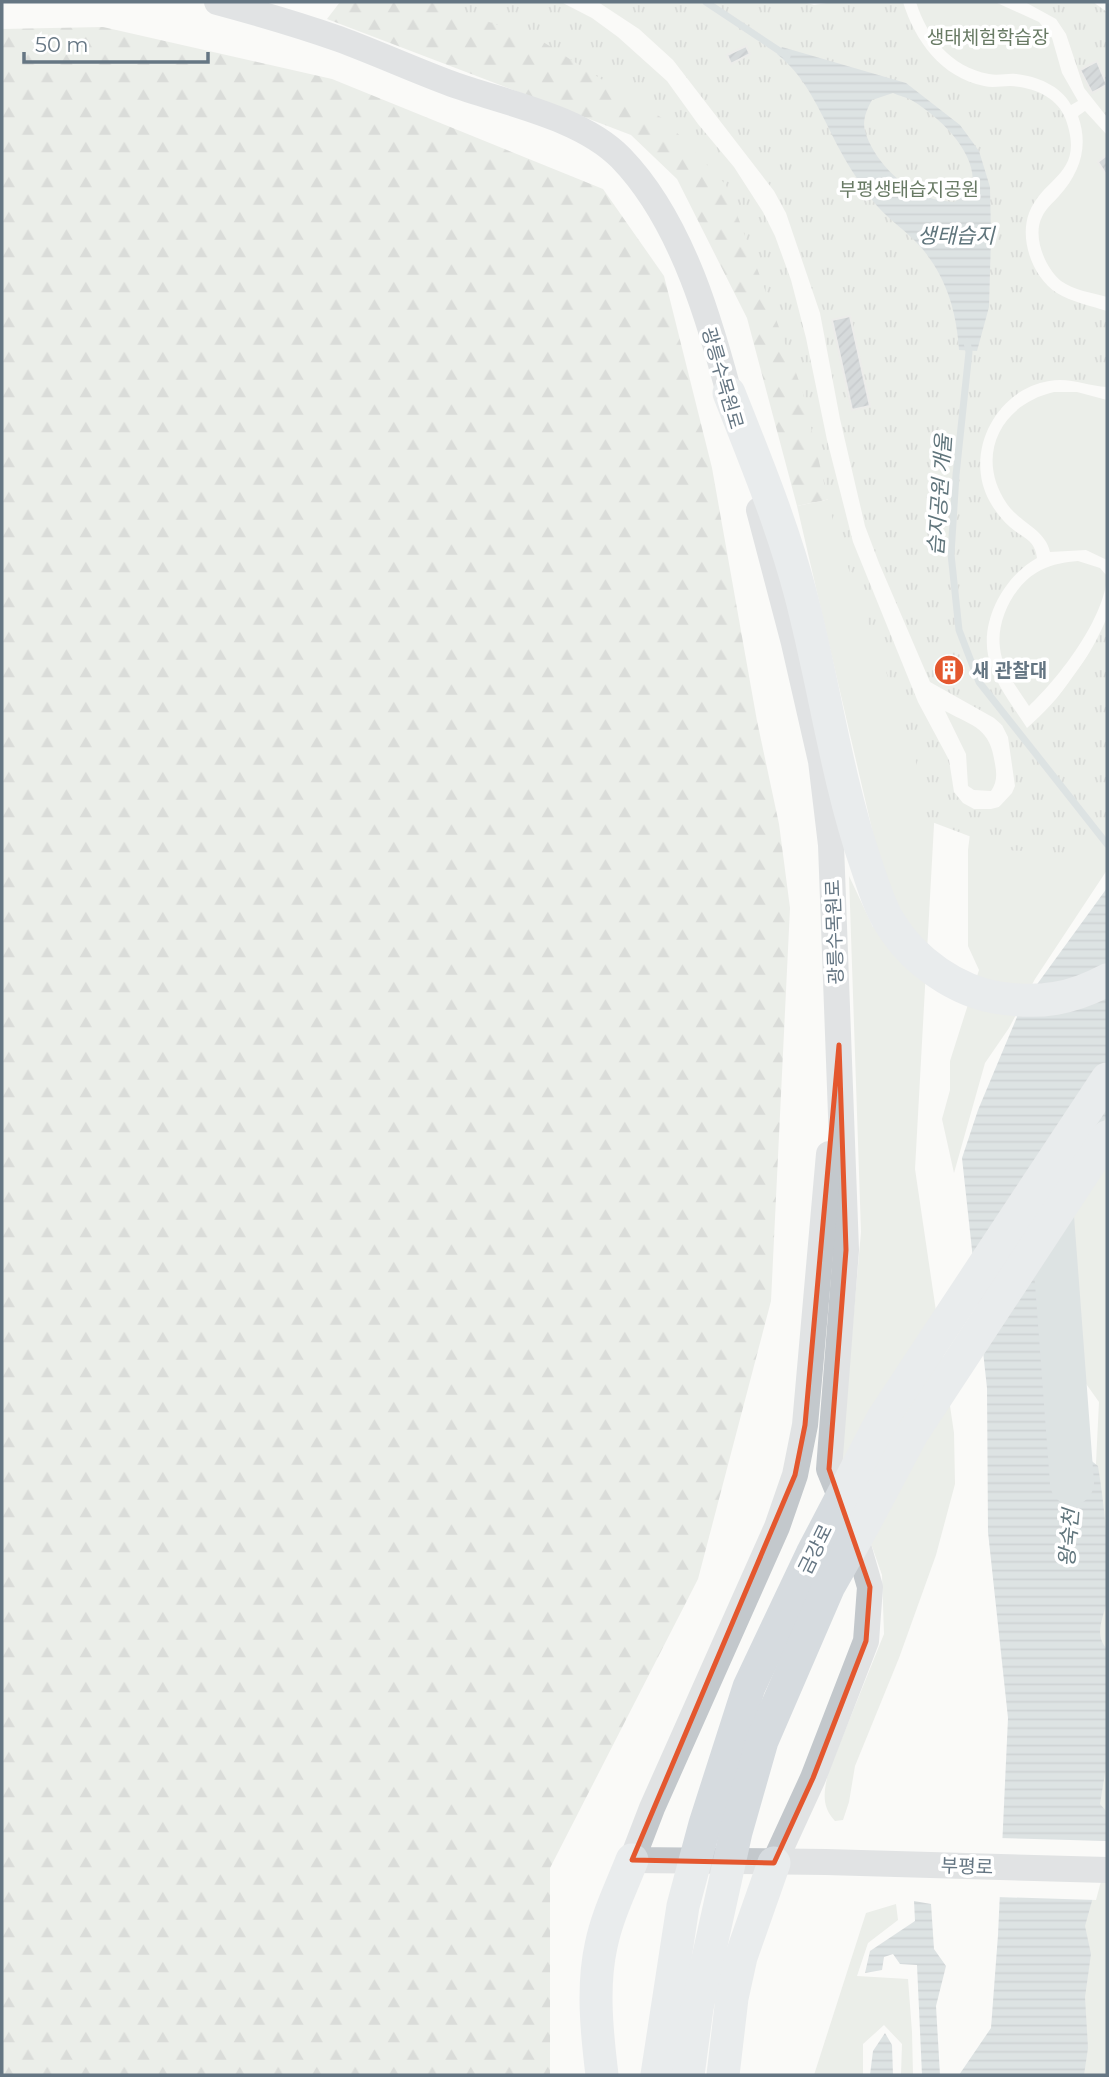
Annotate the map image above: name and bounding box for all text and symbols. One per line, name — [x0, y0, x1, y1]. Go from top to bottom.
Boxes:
scale bar — [24, 21, 208, 65]
park label: 생태체험학습장 — [927, 26, 1049, 49]
text: 50 m — [35, 32, 89, 57]
park label: 부평생태습지공원 — [839, 178, 979, 201]
water label: 생태습지 — [917, 223, 996, 248]
street label: 광릉수목원로 — [697, 325, 748, 432]
water label: 습지공원 개울 — [923, 432, 956, 556]
building icon: 새 관찰대 — [932, 653, 966, 687]
place label: 새 관찰대 — [972, 659, 1047, 682]
street label: 광릉수목원로 — [821, 879, 848, 985]
water label: 왕숙천 — [1054, 1505, 1084, 1568]
street label: 금강로 — [794, 1521, 837, 1578]
street label: 부평로 — [940, 1854, 994, 1879]

